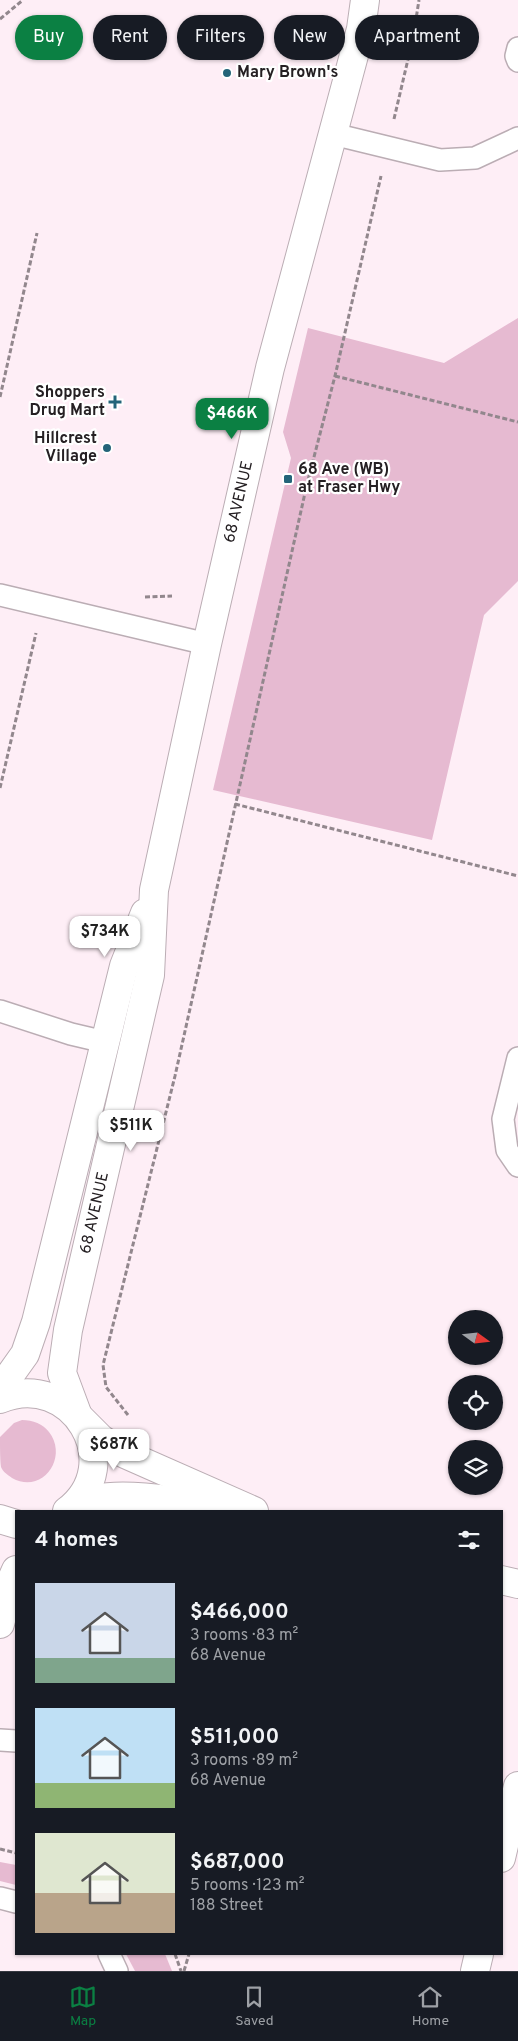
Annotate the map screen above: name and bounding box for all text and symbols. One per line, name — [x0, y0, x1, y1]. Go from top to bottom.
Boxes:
chip: Buy — [15, 15, 83, 60]
chip: Rent — [93, 15, 167, 60]
chip: Filters — [177, 15, 264, 60]
chip: New — [274, 15, 345, 60]
chip: Apartment — [355, 15, 479, 60]
place label: Mary Brown's — [237, 63, 338, 83]
marker: Mary Brown's — [221, 67, 233, 79]
place label: Shoppers Drug Mart — [29, 383, 105, 421]
marker: Shoppers Drug Mart — [109, 396, 121, 408]
pin: $466K — [197, 398, 267, 440]
text: $466K — [207, 404, 257, 424]
place label: Hillcrest Village — [34, 429, 97, 467]
marker: Hillcrest Village — [101, 442, 113, 454]
street label: 68 AVENUE — [220, 459, 258, 545]
place label: 68 Ave (WB) at Fraser Hwy — [298, 460, 400, 498]
marker: 68 Ave (WB) at Fraser Hwy — [282, 473, 294, 485]
pin: $734K — [70, 916, 140, 958]
text: $734K — [80, 922, 130, 942]
pin: $511K — [96, 1110, 166, 1152]
text: $511K — [109, 1116, 153, 1136]
street label: 68 AVENUE — [76, 1170, 114, 1256]
north arrow — [448, 1310, 502, 1365]
map controls — [448, 1310, 503, 1495]
button: locate — [448, 1375, 503, 1430]
pin: $687K — [79, 1428, 149, 1471]
text: $687K — [89, 1435, 139, 1455]
button: layers — [448, 1440, 503, 1495]
icon: filters — [455, 1526, 483, 1554]
text: 4 homes — [35, 1527, 118, 1554]
text: $466,000 — [190, 1599, 289, 1626]
icon: home — [75, 1603, 135, 1663]
text: 3 rooms · 83 m² — [190, 1626, 298, 1646]
text: 68 Avenue — [190, 1646, 266, 1666]
text: $511,000 — [190, 1724, 279, 1751]
icon: home — [75, 1728, 135, 1788]
text: 3 rooms · 89 m² — [190, 1751, 298, 1771]
text: 68 Avenue — [190, 1771, 266, 1791]
text: $687,000 — [190, 1849, 285, 1876]
icon: home — [75, 1853, 135, 1913]
text: 5 rooms · 123 m² — [190, 1876, 305, 1896]
text: 188 Street — [190, 1896, 263, 1916]
tab: Map — [69, 1983, 97, 2030]
tab: Saved — [235, 1983, 274, 2030]
tab: Home — [412, 1983, 449, 2030]

